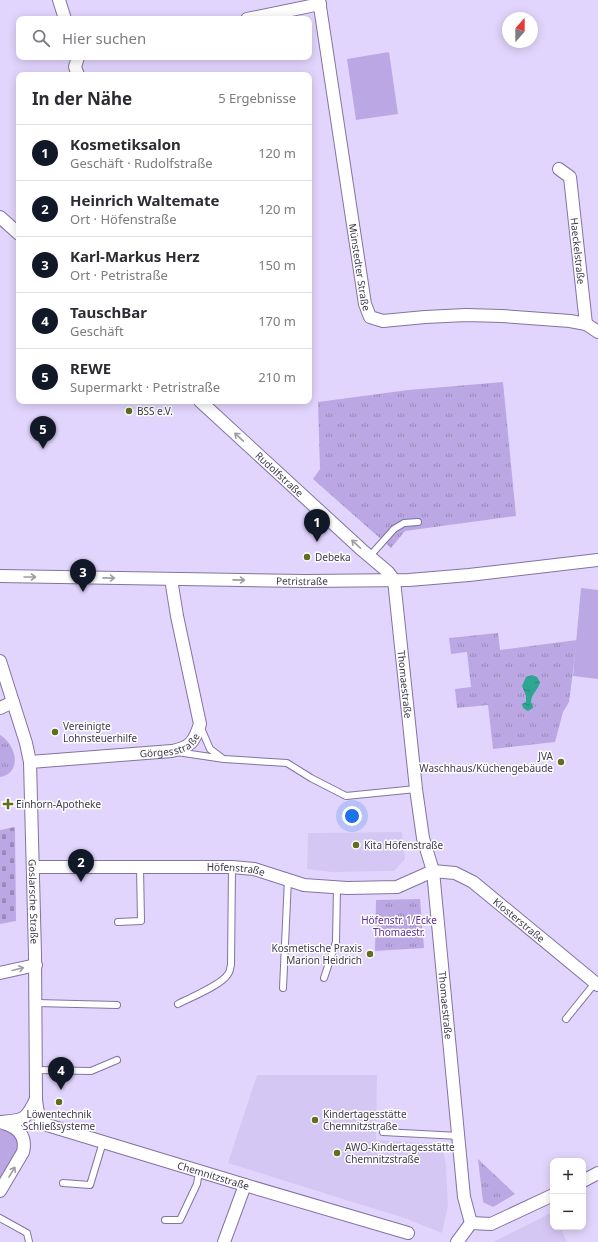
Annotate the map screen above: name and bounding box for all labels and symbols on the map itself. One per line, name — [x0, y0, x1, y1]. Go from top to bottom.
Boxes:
north arrow — [502, 12, 538, 48]
street label: Haeckelstraße — [567, 217, 589, 285]
street label: Münstedter Straße — [346, 222, 374, 313]
place label: BSS e.V. — [137, 404, 173, 418]
marker: BSS e.V. — [124, 406, 134, 416]
pin: 5 — [30, 416, 56, 449]
one-way arrow — [235, 433, 245, 442]
street label: Rudolfstraße — [252, 448, 307, 500]
pin: 1 — [304, 509, 330, 542]
one-way arrow — [351, 540, 361, 549]
place label: Debeka — [315, 550, 351, 564]
marker: Debeka — [302, 552, 312, 562]
pin: 3 — [70, 559, 96, 592]
one-way arrow — [23, 573, 36, 581]
one-way arrow — [102, 574, 115, 581]
street label: Petristraße — [276, 574, 328, 588]
one-way arrow — [232, 576, 245, 584]
street label: Thomaestraße — [394, 650, 416, 719]
place label: Vereinigte Lohnsteuerhilfe — [63, 719, 137, 745]
marker: Vereinigte Lohnsteuerhilfe — [50, 727, 60, 737]
street label: Görgesstraße — [139, 730, 203, 760]
place label: JVA Waschhaus/Küchengebäude — [419, 749, 554, 775]
marker: JVA Waschhaus/Küchengebäude — [556, 757, 566, 767]
place label: Einhorn-Apotheke — [16, 797, 101, 811]
marker: Einhorn-Apotheke — [3, 799, 13, 809]
your location — [342, 806, 362, 826]
place label: Kita Höfenstraße — [364, 838, 444, 852]
marker: Kita Höfenstraße — [351, 840, 361, 850]
pin: 2 — [68, 849, 94, 882]
street label: Goslarsche Straße — [26, 859, 42, 945]
street label: Höfenstraße — [207, 860, 267, 879]
street label: Klosterstraße — [490, 895, 548, 946]
park label: Höfenstr. 1/Ecke Thomaestr. — [361, 913, 437, 939]
place label: Kosmetische Praxis Marion Heidrich — [272, 941, 362, 967]
marker: Kosmetische Praxis Marion Heidrich — [365, 949, 375, 959]
one-way arrow — [11, 964, 24, 972]
street label: Thomaestraße — [436, 970, 456, 1040]
pin: 4 — [48, 1057, 74, 1090]
marker: Löwentechnik Schließsysteme — [54, 1097, 64, 1107]
place label: Löwentechnik Schließsysteme — [23, 1107, 96, 1133]
place label: Kindertagesstätte Chemnitzstraße — [323, 1107, 407, 1133]
marker: Kindertagesstätte Chemnitzstraße — [310, 1115, 320, 1125]
place label: AWO-Kindertagesstätte Chemnitzstraße — [345, 1140, 455, 1166]
marker: AWO-Kindertagesstätte Chemnitzstraße — [332, 1148, 342, 1158]
street label: Chemnitzstraße — [176, 1158, 251, 1193]
one-way arrow — [8, 1166, 16, 1178]

